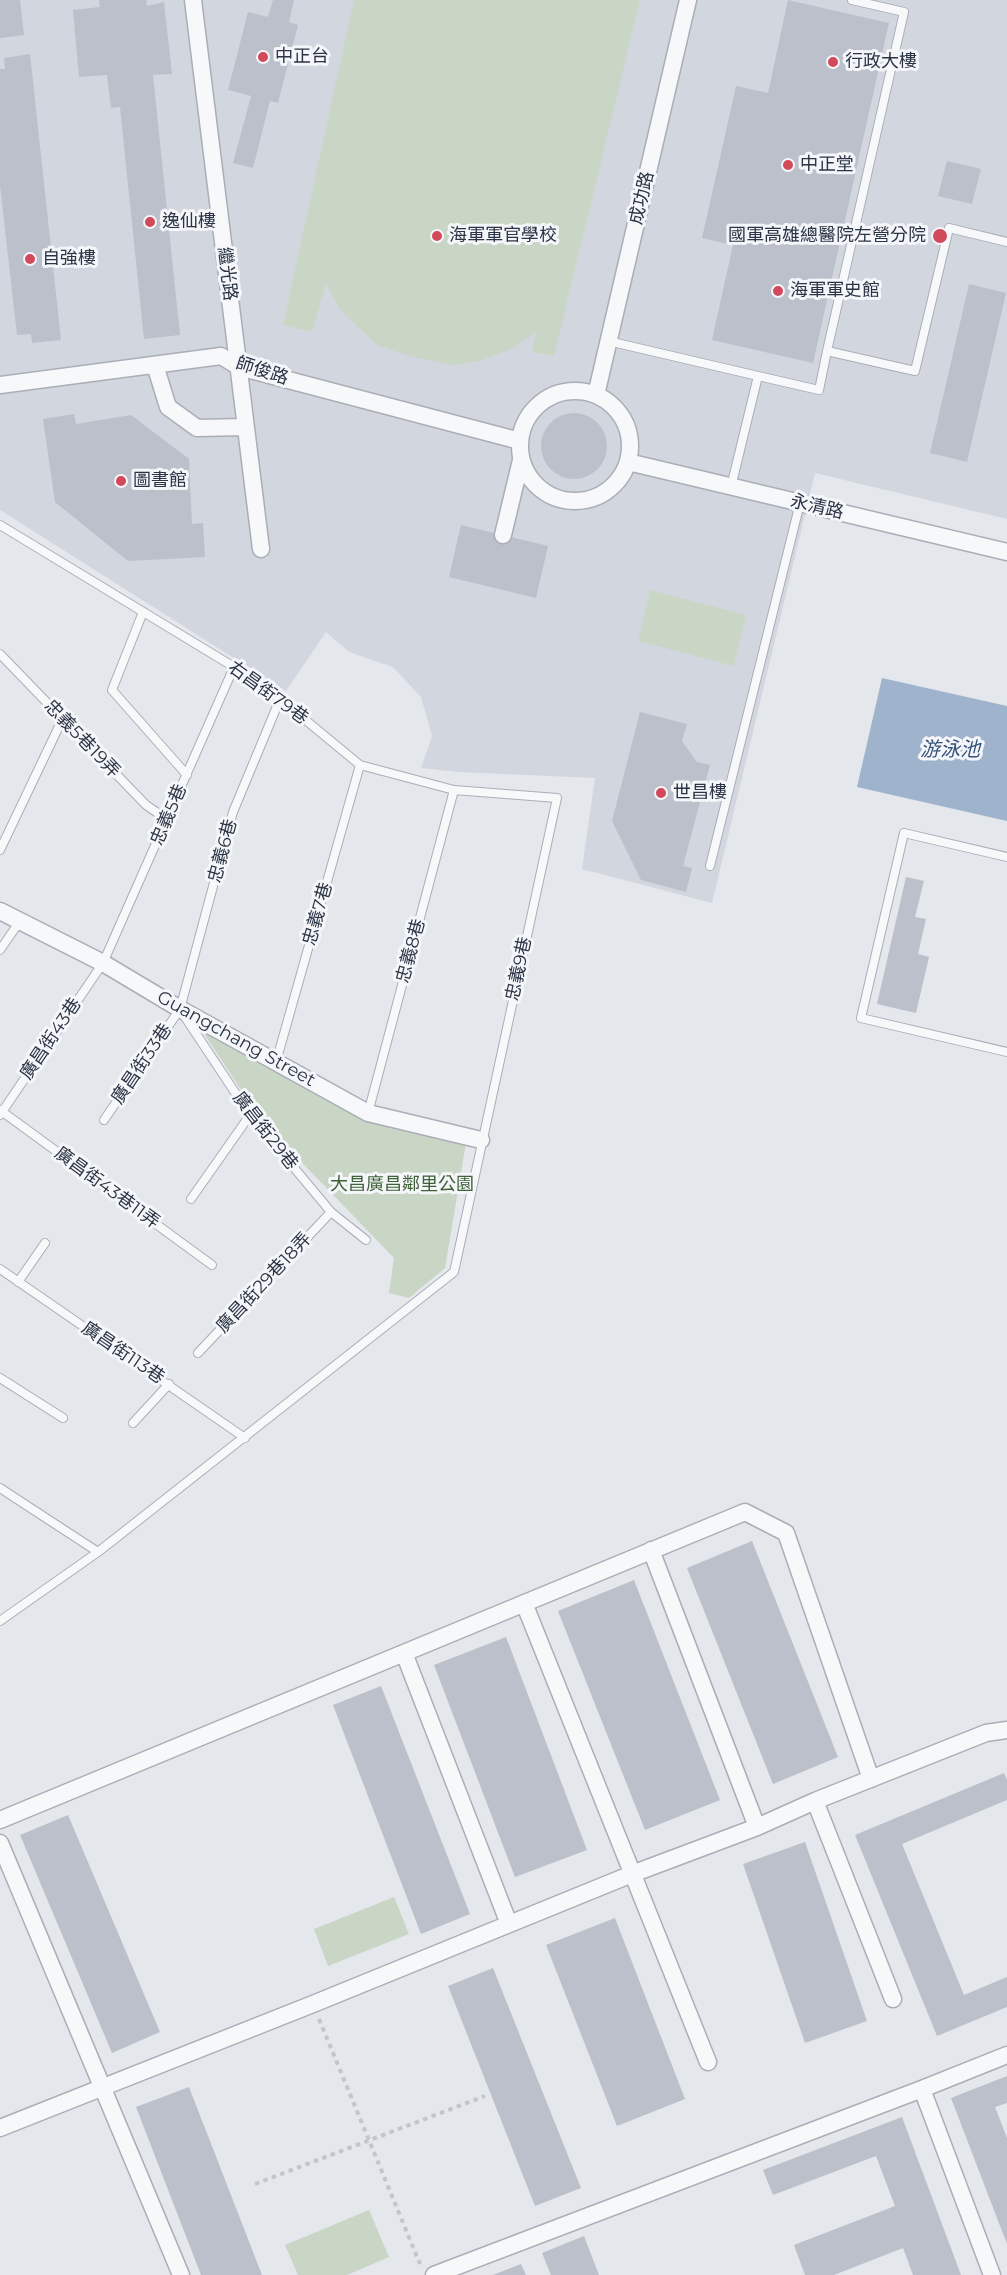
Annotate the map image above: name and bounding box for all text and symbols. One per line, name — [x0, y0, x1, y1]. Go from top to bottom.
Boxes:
place label: 中正台 — [275, 46, 329, 68]
marker: 中正台 — [256, 50, 270, 64]
place label: 行政大樓 — [845, 51, 917, 73]
marker: 行政大樓 — [826, 55, 840, 69]
place label: 中正堂 — [800, 154, 854, 176]
marker: 中正堂 — [781, 158, 795, 172]
street label: 成功路 — [625, 169, 659, 227]
place label: 逸仙樓 — [162, 211, 216, 233]
marker: 逸仙樓 — [143, 215, 157, 229]
place label: 海軍軍官學校 — [449, 225, 557, 247]
place label: 國軍高雄總醫院左營分院 — [728, 225, 926, 247]
marker: 國軍高雄總醫院左營分院 — [931, 227, 949, 245]
marker: 海軍軍官學校 — [430, 229, 444, 243]
street label: 繼光路 — [213, 246, 241, 302]
place label: 自強樓 — [42, 248, 96, 270]
marker: 自強樓 — [23, 252, 37, 266]
place label: 海軍軍史館 — [790, 280, 880, 302]
marker: 海軍軍史館 — [771, 284, 785, 298]
street label: 師俊路 — [233, 352, 291, 390]
place label: 圖書館 — [133, 470, 187, 492]
marker: 圖書館 — [114, 474, 128, 488]
street label: 永清路 — [788, 490, 846, 524]
street label: 右昌街79巷 — [224, 657, 312, 729]
street label: 忠義5巷19弄 — [40, 696, 124, 782]
water label: 游泳池 — [920, 738, 980, 762]
street label: 忠義5巷 — [147, 781, 191, 849]
place label: 世昌樓 — [673, 782, 727, 804]
marker: 世昌樓 — [654, 786, 668, 800]
street label: 忠義6巷 — [204, 817, 242, 885]
street label: 忠義7巷 — [299, 880, 337, 948]
street label: 忠義8巷 — [392, 917, 430, 985]
street label: 忠義9巷 — [502, 935, 536, 1003]
street label: Guangchang Street — [153, 987, 319, 1091]
street label: 廣昌街43巷 — [16, 994, 86, 1084]
street label: 廣昌街33巷 — [107, 1020, 177, 1108]
street label: 廣昌街29巷 — [228, 1088, 302, 1174]
street label: 廣昌街43巷11弄 — [50, 1143, 164, 1233]
park label: 大昌廣昌鄰里公園 — [330, 1174, 474, 1196]
street label: 廣昌街29巷18弄 — [212, 1228, 316, 1338]
street label: 廣昌街113巷 — [78, 1317, 168, 1389]

